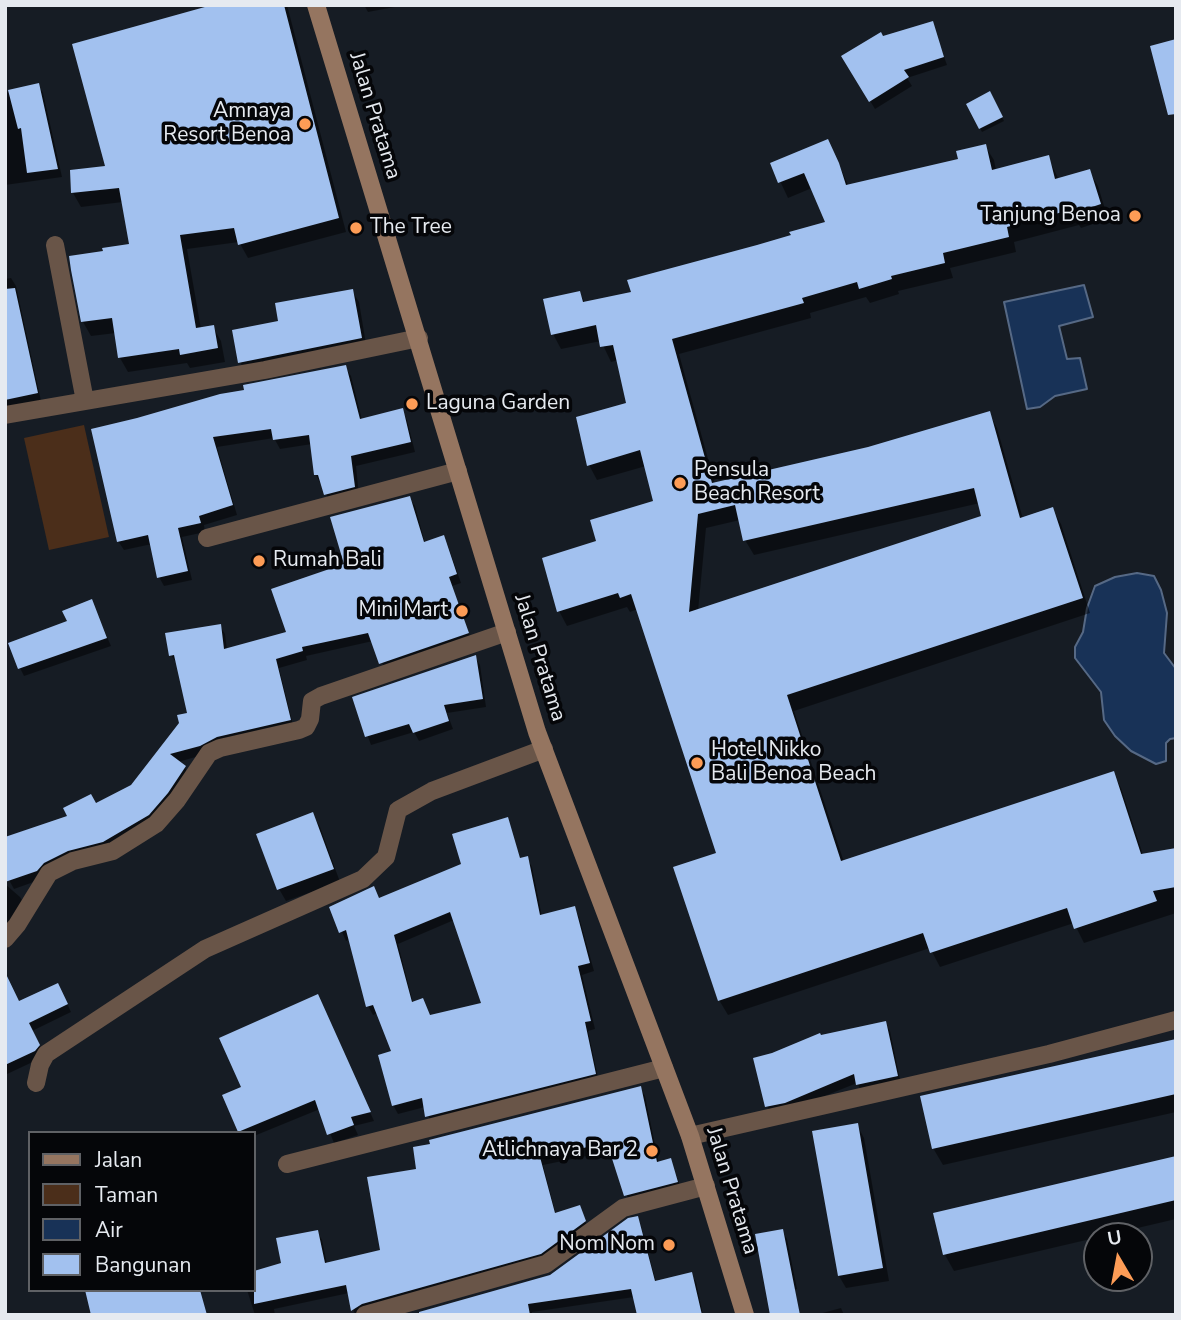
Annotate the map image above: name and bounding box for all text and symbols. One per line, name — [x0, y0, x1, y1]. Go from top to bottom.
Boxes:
street label: Jalan Pratama — [343, 49, 405, 183]
place label: Amnaya Resort Benoa — [163, 99, 291, 149]
marker: Amnaya Resort Benoa — [297, 116, 313, 132]
place label: Tanjung Benoa — [980, 203, 1121, 229]
marker: Tanjung Benoa — [1127, 208, 1143, 224]
place label: The Tree — [370, 215, 452, 241]
marker: The Tree — [348, 220, 364, 236]
place label: Laguna Garden — [426, 391, 570, 417]
marker: Laguna Garden — [404, 396, 420, 412]
place label: Pensula Beach Resort — [694, 458, 820, 508]
marker: Pensula Beach Resort — [672, 475, 688, 491]
place label: Rumah Bali — [273, 548, 382, 574]
marker: Rumah Bali — [251, 553, 267, 569]
street label: Jalan Pratama — [508, 591, 570, 725]
place label: Mini Mart — [358, 598, 448, 624]
marker: Mini Mart — [454, 603, 470, 619]
place label: Hotel Nikko Bali Benoa Beach — [711, 738, 876, 788]
marker: Hotel Nikko Bali Benoa Beach — [689, 755, 705, 771]
street label: Jalan Pratama — [700, 1124, 762, 1258]
legend — [28, 1131, 256, 1292]
place label: Atlichnaya Bar 2 — [482, 1138, 638, 1164]
marker: Atlichnaya Bar 2 — [644, 1143, 660, 1159]
text: Jalan — [95, 1146, 142, 1174]
text: Taman — [95, 1181, 158, 1209]
text: Air — [95, 1216, 123, 1244]
north arrow — [1083, 1222, 1153, 1292]
text: U — [1106, 1224, 1124, 1252]
place label: Nom Nom — [559, 1232, 655, 1258]
marker: Nom Nom — [661, 1237, 677, 1253]
text: Bangunan — [95, 1251, 191, 1279]

